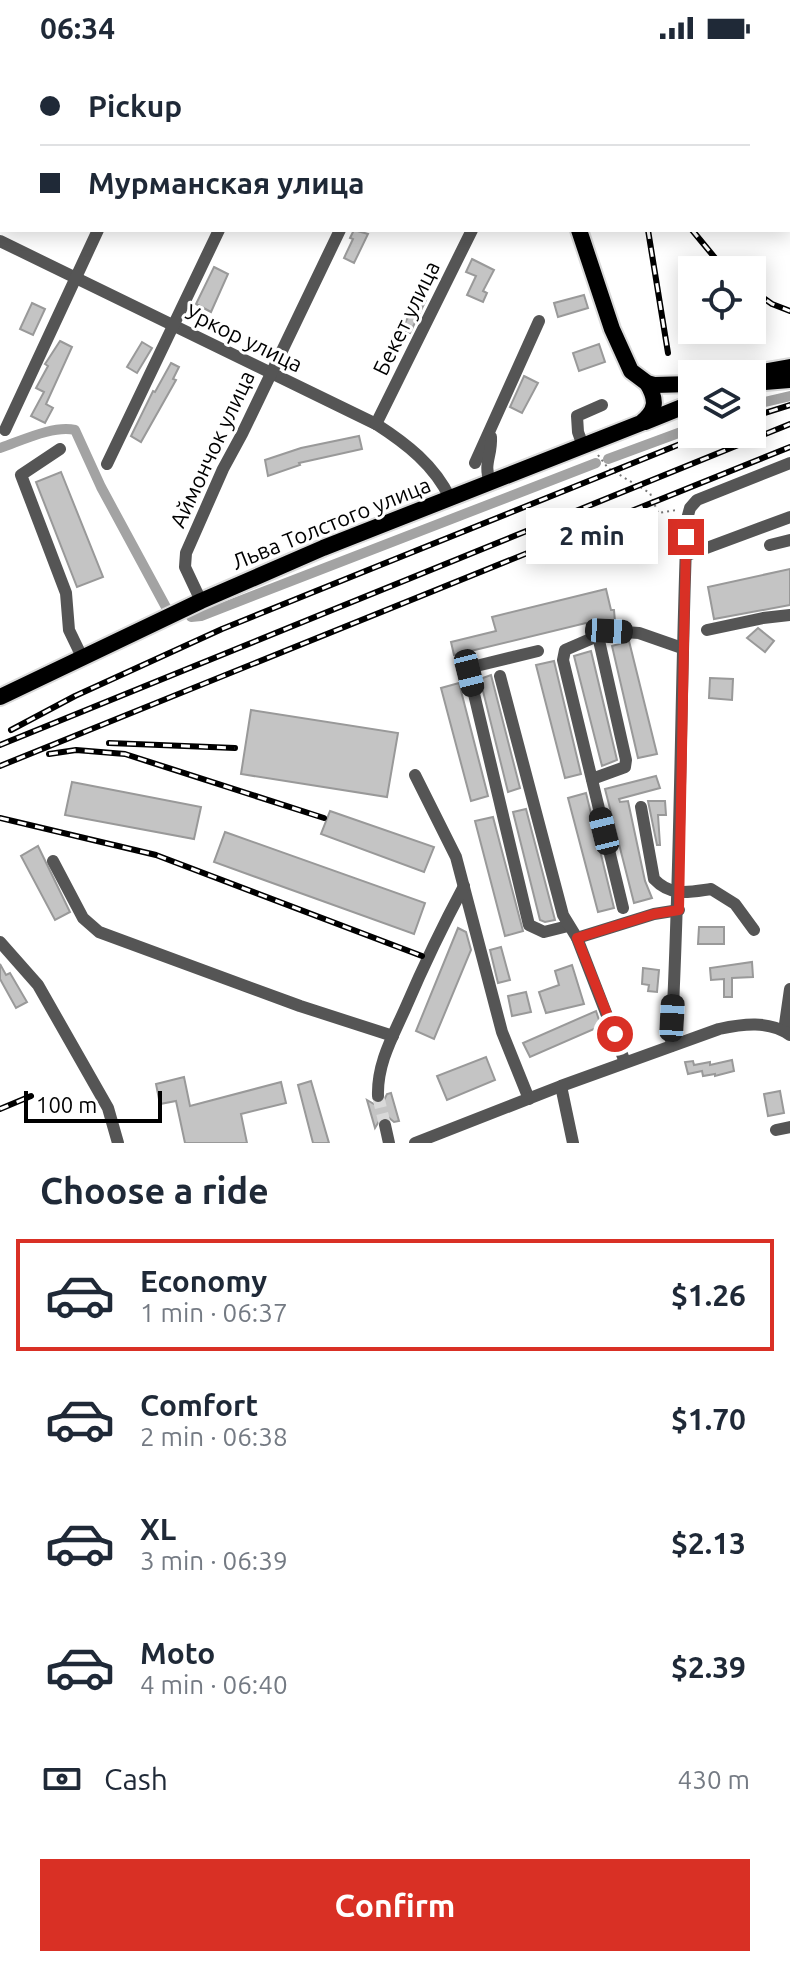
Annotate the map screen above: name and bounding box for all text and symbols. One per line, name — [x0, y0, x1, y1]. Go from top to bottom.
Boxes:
text: 06:34 — [40, 11, 115, 45]
text: Pickup — [88, 89, 182, 123]
text: Мурманская улица — [88, 166, 364, 200]
map controls — [678, 256, 766, 448]
button: locate — [678, 256, 766, 344]
street label: Бекет улица — [367, 257, 444, 379]
street label: Уркор улица — [182, 298, 307, 377]
button: layers — [678, 360, 766, 448]
street label: Аймончок улица — [164, 366, 259, 531]
street label: Льва Толстого улица — [228, 471, 434, 574]
callout: 2 min — [526, 509, 658, 565]
route end — [668, 519, 704, 555]
text: 2 min — [559, 521, 625, 550]
car — [584, 618, 634, 644]
car — [452, 647, 486, 699]
car — [587, 805, 621, 857]
car — [659, 993, 685, 1043]
route start — [597, 1016, 633, 1052]
scale bar — [24, 1087, 162, 1123]
text: 100 m — [36, 1092, 97, 1117]
text: Choose a ride — [40, 1170, 269, 1211]
icon: car — [44, 1259, 116, 1331]
text: Economy — [140, 1264, 267, 1298]
text: $1.26 — [671, 1278, 746, 1312]
text: 1 min · 06:37 — [140, 1298, 288, 1327]
icon: car — [44, 1383, 116, 1455]
text: Comfort — [140, 1388, 258, 1422]
text: $1.70 — [671, 1402, 746, 1436]
text: 2 min · 06:38 — [140, 1422, 288, 1451]
icon: car — [44, 1507, 116, 1579]
text: XL — [140, 1512, 176, 1546]
text: $2.13 — [671, 1526, 746, 1560]
text: 3 min · 06:39 — [140, 1546, 288, 1575]
icon: car — [44, 1631, 116, 1703]
text: Moto — [140, 1636, 215, 1670]
text: $2.39 — [671, 1650, 746, 1684]
text: 4 min · 06:40 — [140, 1670, 288, 1699]
icon: cash — [40, 1757, 84, 1801]
text: Cash — [104, 1762, 168, 1796]
text: 430 m — [678, 1765, 750, 1794]
button: Confirm — [40, 1859, 750, 1951]

